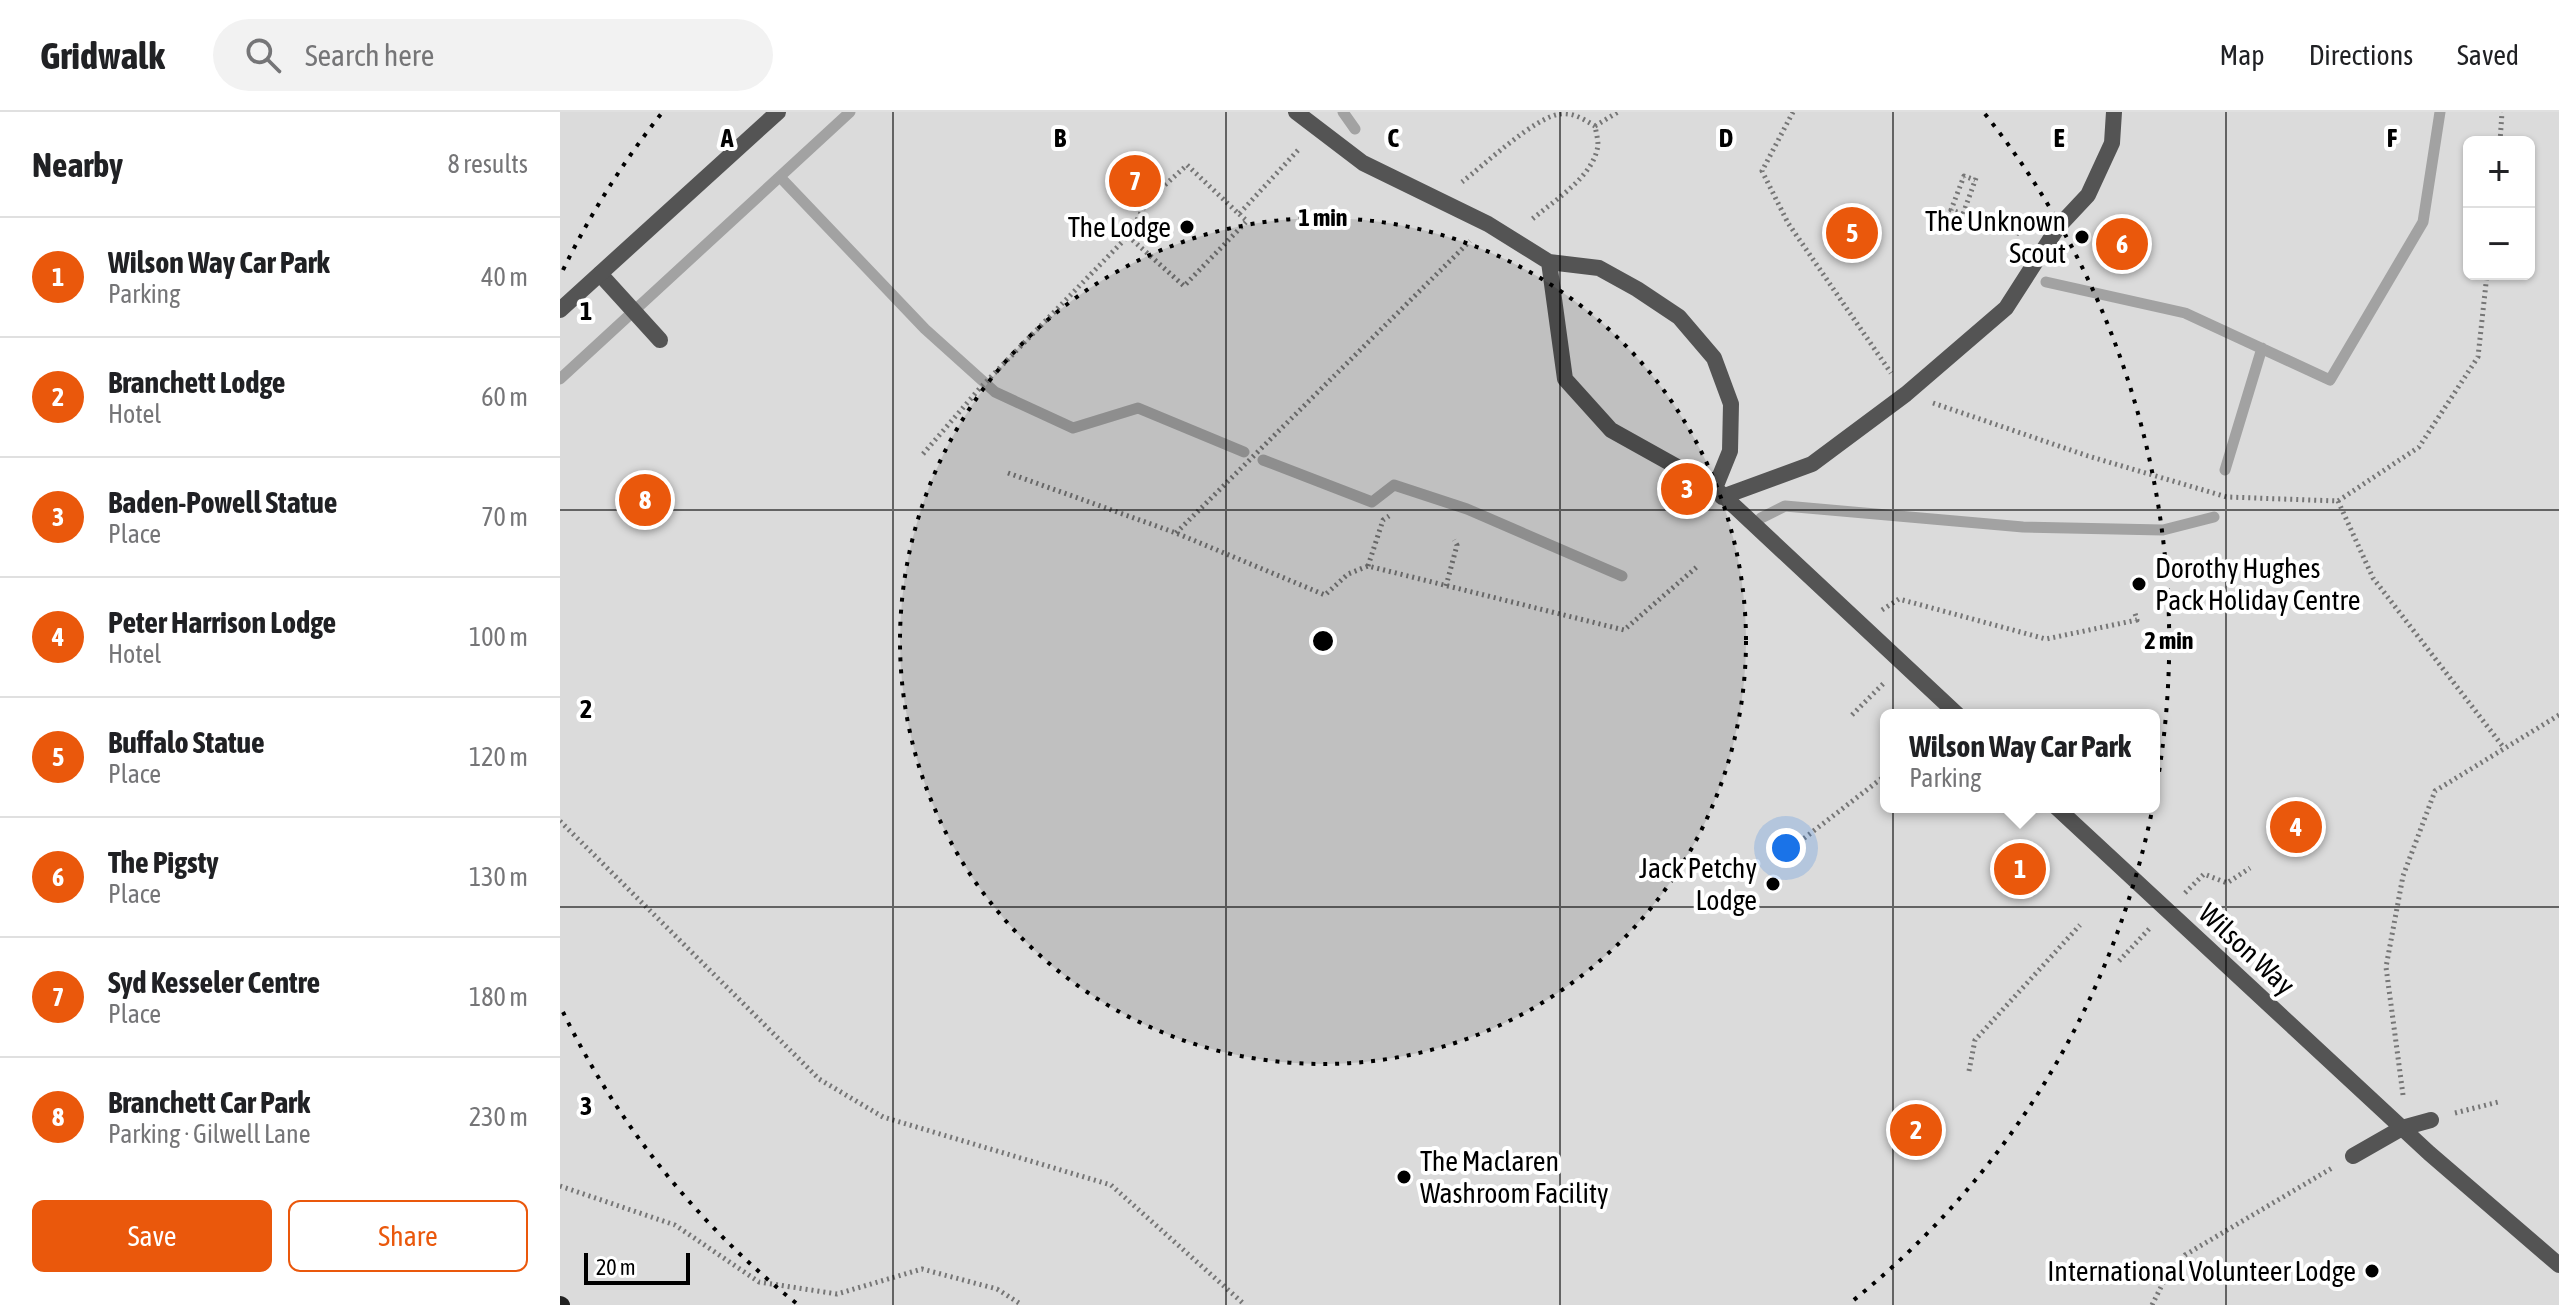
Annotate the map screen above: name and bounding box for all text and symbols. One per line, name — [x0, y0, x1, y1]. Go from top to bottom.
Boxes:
search box — [213, 19, 773, 91]
icon: search — [241, 33, 285, 77]
text: Gridwalk — [40, 34, 165, 77]
text: Search here — [305, 38, 434, 72]
text: Map — [2220, 39, 2265, 71]
text: Directions — [2309, 39, 2413, 71]
text: Saved — [2457, 39, 2519, 71]
text: A — [720, 123, 734, 153]
text: B — [1054, 123, 1067, 153]
text: C — [1387, 123, 1399, 153]
text: D — [1719, 123, 1733, 153]
text: E — [2053, 123, 2065, 153]
text: F — [2387, 123, 2398, 153]
map controls — [2463, 136, 2535, 280]
button: + — [2463, 136, 2535, 208]
text: Nearby — [32, 145, 123, 184]
text: 8 results — [447, 149, 528, 179]
pin: 7 — [1109, 151, 1161, 211]
pin: 5 — [1826, 203, 1878, 263]
text: 1 min — [1298, 204, 1348, 231]
place label: The Unknown Scout — [1925, 205, 2066, 269]
button: − — [2463, 208, 2535, 280]
place label: The Lodge — [1068, 211, 1171, 243]
pin: 6 — [2096, 214, 2148, 274]
marker: The Lodge — [1178, 218, 1196, 236]
marker: The Unknown Scout — [2073, 228, 2091, 246]
text: Wilson Way Car Park — [108, 245, 330, 279]
text: 1 — [52, 262, 64, 292]
text: 40 m — [481, 262, 528, 292]
text: Parking — [108, 279, 180, 309]
text: 1 — [580, 296, 592, 326]
text: Branchett Lodge — [108, 365, 285, 399]
text: 2 — [52, 382, 64, 412]
text: 60 m — [481, 382, 528, 412]
text: Hotel — [108, 399, 161, 429]
pin: 3 — [1661, 459, 1713, 519]
pin: 8 — [619, 470, 671, 530]
text: Baden-Powell Statue — [108, 485, 337, 519]
text: 3 — [52, 502, 64, 532]
text: 70 m — [481, 502, 528, 532]
text: Place — [108, 519, 161, 549]
place label: Dorothy Hughes Pack Holiday Centre — [2155, 552, 2361, 616]
marker: Dorothy Hughes Pack Holiday Centre — [2130, 575, 2148, 593]
text: Peter Harrison Lodge — [108, 605, 336, 639]
text: 4 — [52, 622, 64, 652]
text: 100 m — [469, 622, 528, 652]
centre of rings — [1309, 627, 1337, 655]
text: 2 min — [2144, 627, 2194, 654]
text: Hotel — [108, 639, 161, 669]
text: 2 — [580, 694, 592, 724]
popup — [1880, 709, 2160, 813]
text: Buffalo Statue — [108, 725, 265, 759]
text: Wilson Way Car Park — [1909, 729, 2131, 763]
text: 5 — [52, 742, 64, 772]
text: 120 m — [469, 742, 528, 772]
text: Place — [108, 759, 161, 789]
text: Parking — [1909, 763, 1982, 793]
pin: 4 — [2270, 797, 2322, 857]
your location — [1766, 828, 1806, 868]
pin: 1 — [1994, 839, 2046, 899]
text: The Pigsty — [108, 845, 219, 879]
place label: Jack Petchy Lodge — [1639, 852, 1757, 916]
text: 6 — [52, 862, 64, 892]
text: 130 m — [469, 862, 528, 892]
marker: Jack Petchy Lodge — [1764, 875, 1782, 893]
text: Place — [108, 879, 161, 909]
street label: Wilson Way — [2193, 897, 2301, 1001]
text: Syd Kesseler Centre — [108, 965, 320, 999]
text: 7 — [52, 982, 64, 1012]
text: 180 m — [469, 982, 528, 1012]
text: Place — [108, 999, 161, 1029]
text: Branchett Car Park — [108, 1085, 310, 1119]
text: 3 — [580, 1091, 592, 1121]
pin: 2 — [1890, 1100, 1942, 1160]
text: 8 — [52, 1102, 64, 1132]
text: 230 m — [469, 1102, 528, 1132]
text: Parking · Gilwell Lane — [108, 1119, 310, 1149]
place label: The Maclaren Washroom Facility — [1420, 1145, 1609, 1209]
marker: The Maclaren Washroom Facility — [1395, 1168, 1413, 1186]
button: Save — [32, 1200, 272, 1272]
button: Share — [288, 1200, 528, 1272]
scale bar — [584, 1249, 690, 1285]
text: 20 m — [596, 1254, 636, 1280]
place label: International Volunteer Lodge — [2047, 1255, 2356, 1287]
marker: International Volunteer Lodge — [2363, 1262, 2381, 1280]

